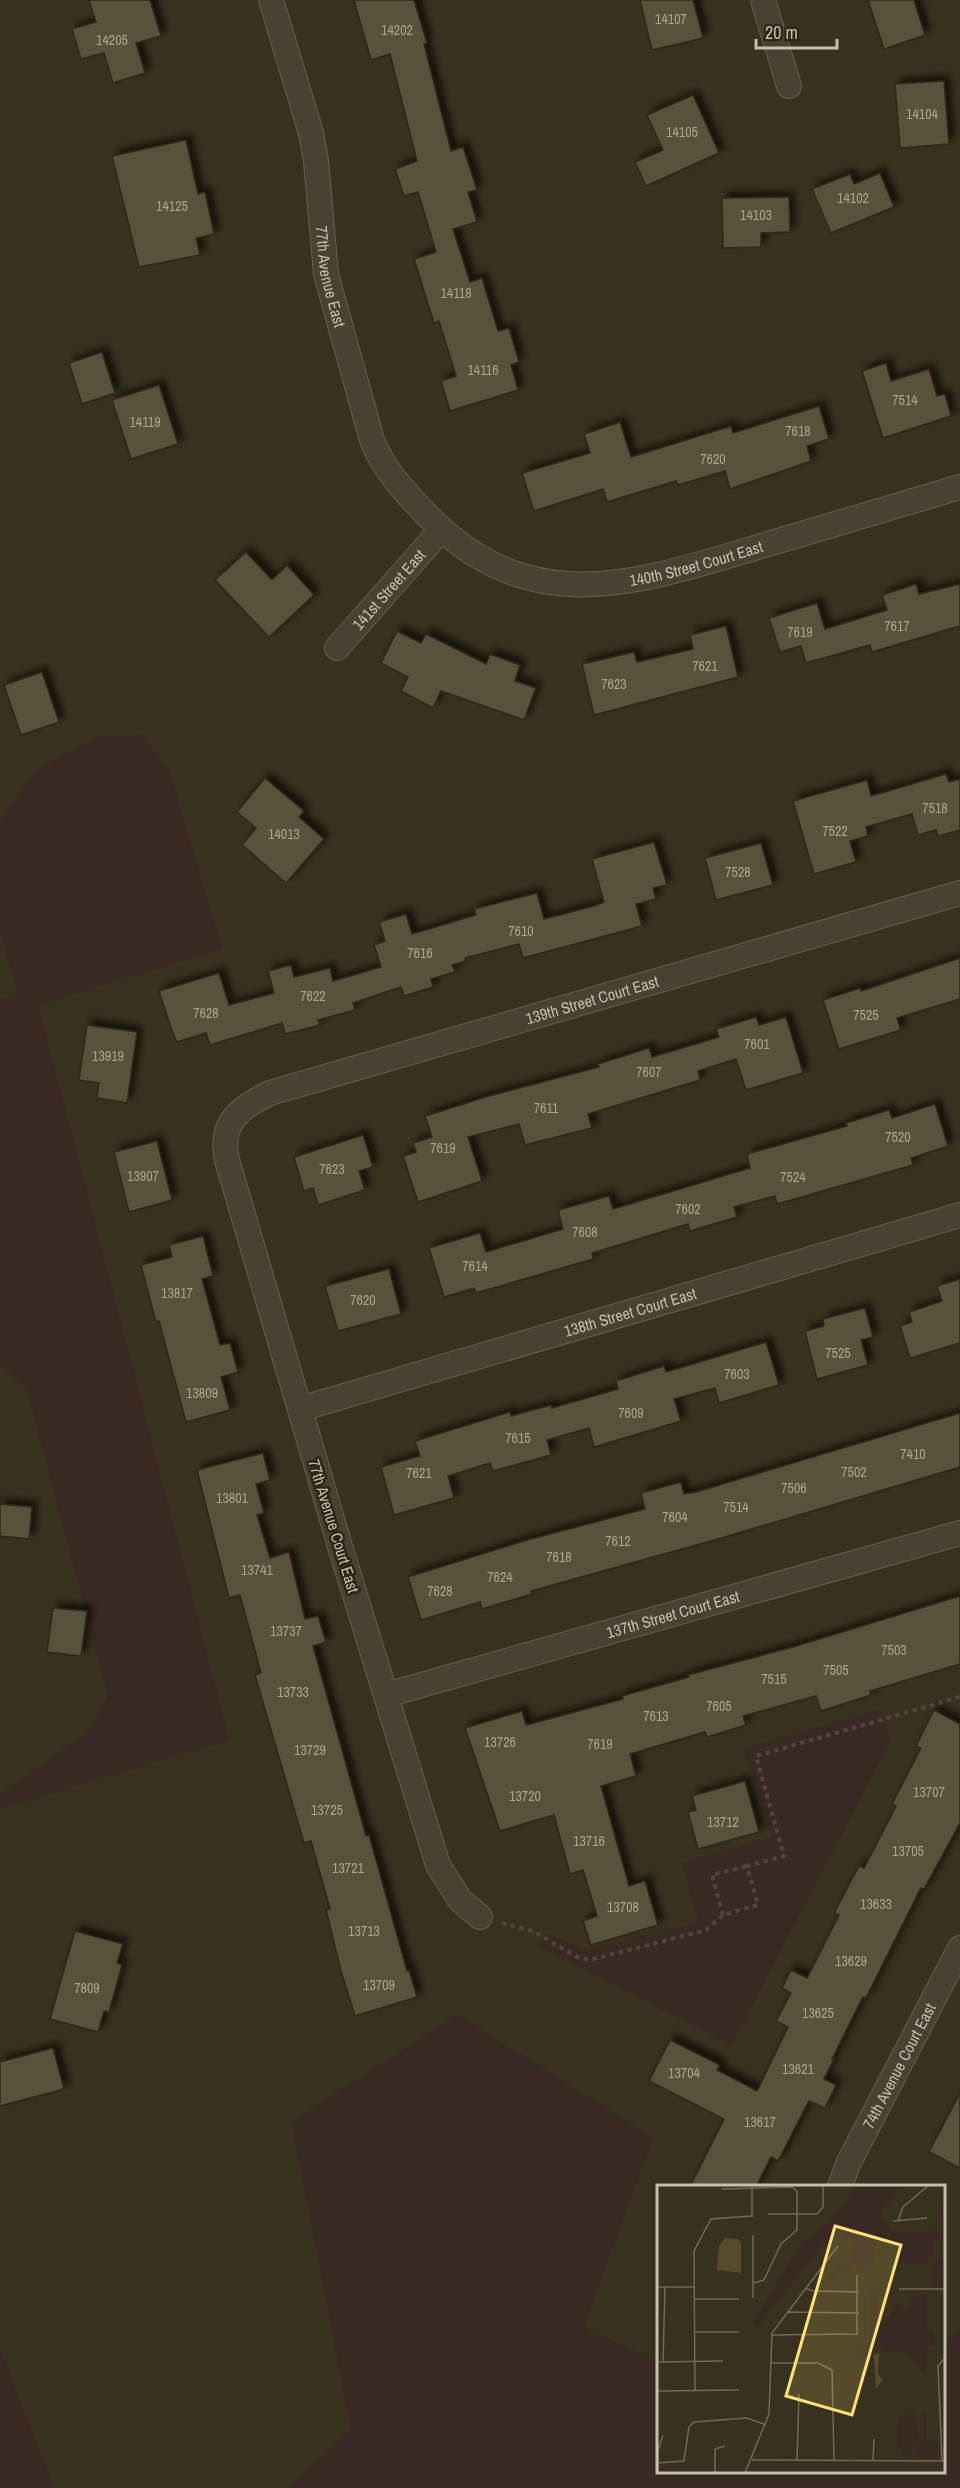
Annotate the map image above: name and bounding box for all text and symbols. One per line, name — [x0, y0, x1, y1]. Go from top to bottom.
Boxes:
house number: 14107 — [655, 10, 687, 28]
scale bar — [756, 12, 837, 50]
text: 20 m — [765, 20, 798, 45]
house number: 14202 — [381, 21, 413, 39]
house number: 14205 — [96, 31, 128, 49]
house number: 14104 — [906, 105, 939, 123]
house number: 14105 — [666, 123, 698, 141]
house number: 14102 — [837, 189, 869, 207]
house number: 14125 — [156, 197, 188, 215]
house number: 14103 — [740, 206, 772, 224]
street label: 77th Avenue East — [311, 225, 351, 330]
house number: 14118 — [440, 284, 472, 302]
house number: 14116 — [467, 361, 499, 379]
house number: 7514 — [892, 391, 918, 409]
house number: 14119 — [129, 413, 161, 431]
house number: 7618 — [785, 422, 811, 440]
house number: 7620 — [700, 450, 726, 468]
street label: 140th Street Court East — [628, 535, 766, 591]
street label: 141st Street East — [347, 544, 430, 635]
house number: 7617 — [884, 617, 910, 635]
house number: 7619 — [787, 623, 813, 641]
house number: 7621 — [692, 657, 718, 675]
house number: 7623 — [601, 675, 627, 693]
house number: 7518 — [922, 799, 948, 817]
house number: 7522 — [822, 822, 848, 840]
house number: 14013 — [268, 825, 300, 843]
house number: 7528 — [725, 863, 751, 881]
house number: 7610 — [508, 922, 534, 940]
house number: 7616 — [407, 944, 433, 962]
street label: 139th Street Court East — [523, 970, 661, 1029]
house number: 7622 — [300, 987, 326, 1005]
house number: 7628 — [193, 1004, 219, 1022]
house number: 7525 — [853, 1006, 879, 1024]
house number: 7601 — [744, 1035, 770, 1053]
house number: 13919 — [92, 1047, 124, 1065]
house number: 7607 — [636, 1063, 662, 1081]
house number: 7611 — [534, 1099, 559, 1117]
house number: 7520 — [885, 1128, 911, 1146]
house number: 7619 — [430, 1139, 456, 1157]
house number: 7623 — [319, 1160, 345, 1178]
house number: 13907 — [127, 1167, 159, 1185]
house number: 7524 — [780, 1168, 806, 1186]
house number: 7602 — [675, 1200, 701, 1218]
house number: 7608 — [572, 1223, 598, 1241]
house number: 7614 — [462, 1257, 488, 1275]
street label: 138th Street Court East — [561, 1282, 699, 1342]
house number: 13817 — [161, 1284, 193, 1302]
house number: 7620 — [350, 1291, 376, 1309]
house number: 7525 — [825, 1344, 851, 1362]
house number: 7603 — [724, 1365, 750, 1383]
house number: 13809 — [186, 1384, 218, 1402]
house number: 7609 — [618, 1404, 644, 1422]
house number: 7615 — [505, 1429, 531, 1447]
house number: 7410 — [900, 1445, 926, 1463]
street label: 77th Avenue Court East — [303, 1457, 365, 1596]
house number: 7502 — [841, 1463, 867, 1481]
house number: 7621 — [406, 1464, 432, 1482]
house number: 7506 — [781, 1479, 807, 1497]
house number: 13801 — [216, 1489, 249, 1507]
house number: 7514 — [723, 1498, 749, 1516]
house number: 7604 — [662, 1508, 688, 1526]
house number: 7612 — [605, 1532, 631, 1550]
house number: 7618 — [546, 1548, 572, 1566]
house number: 13741 — [241, 1561, 274, 1579]
house number: 7624 — [487, 1568, 513, 1586]
house number: 7628 — [427, 1582, 453, 1600]
street label: 137th Street Court East — [604, 1585, 742, 1643]
house number: 13737 — [270, 1622, 302, 1640]
house number: 7503 — [881, 1641, 907, 1659]
house number: 7505 — [823, 1661, 849, 1679]
house number: 7515 — [761, 1670, 787, 1688]
house number: 13733 — [277, 1683, 309, 1701]
house number: 7605 — [706, 1697, 732, 1715]
house number: 7613 — [643, 1707, 669, 1725]
house number: 13726 — [484, 1733, 516, 1751]
house number: 7619 — [587, 1735, 613, 1753]
house number: 13729 — [294, 1741, 326, 1759]
house number: 13707 — [913, 1783, 945, 1801]
house number: 13720 — [509, 1787, 541, 1805]
house number: 13725 — [311, 1801, 343, 1819]
house number: 13712 — [707, 1813, 739, 1831]
house number: 13716 — [573, 1832, 605, 1850]
house number: 13705 — [892, 1842, 924, 1860]
house number: 13721 — [332, 1859, 365, 1877]
house number: 13633 — [860, 1895, 892, 1913]
house number: 13708 — [607, 1898, 639, 1916]
house number: 13713 — [348, 1922, 380, 1940]
house number: 13629 — [835, 1952, 867, 1970]
house number: 13709 — [363, 1976, 395, 1994]
house number: 7809 — [74, 1979, 100, 1997]
street label: 74th Avenue Court East — [857, 1999, 941, 2132]
house number: 13625 — [802, 2004, 834, 2022]
house number: 13621 — [782, 2060, 815, 2078]
house number: 13704 — [668, 2064, 701, 2082]
house number: 13617 — [744, 2113, 776, 2131]
inset map — [657, 2185, 945, 2473]

